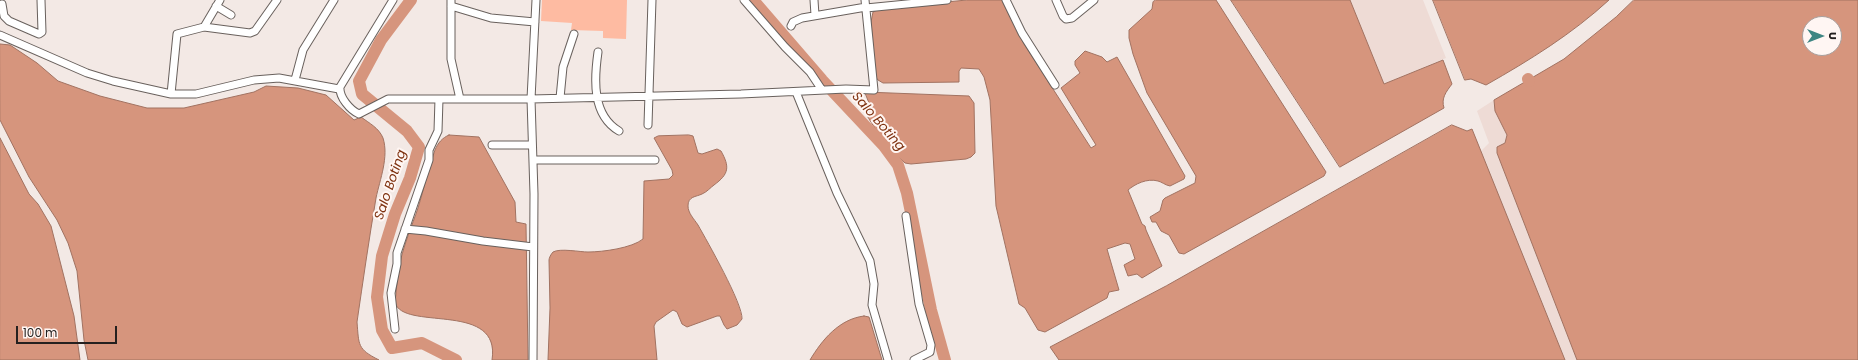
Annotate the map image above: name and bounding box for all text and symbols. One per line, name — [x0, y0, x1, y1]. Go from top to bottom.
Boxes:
north arrow — [1802, 16, 1842, 56]
text: U — [1825, 32, 1841, 40]
water label: Salo Boting — [848, 89, 908, 155]
water label: Salo Boting — [372, 148, 410, 222]
scale bar — [18, 318, 119, 344]
text: 100 m — [23, 324, 57, 341]

